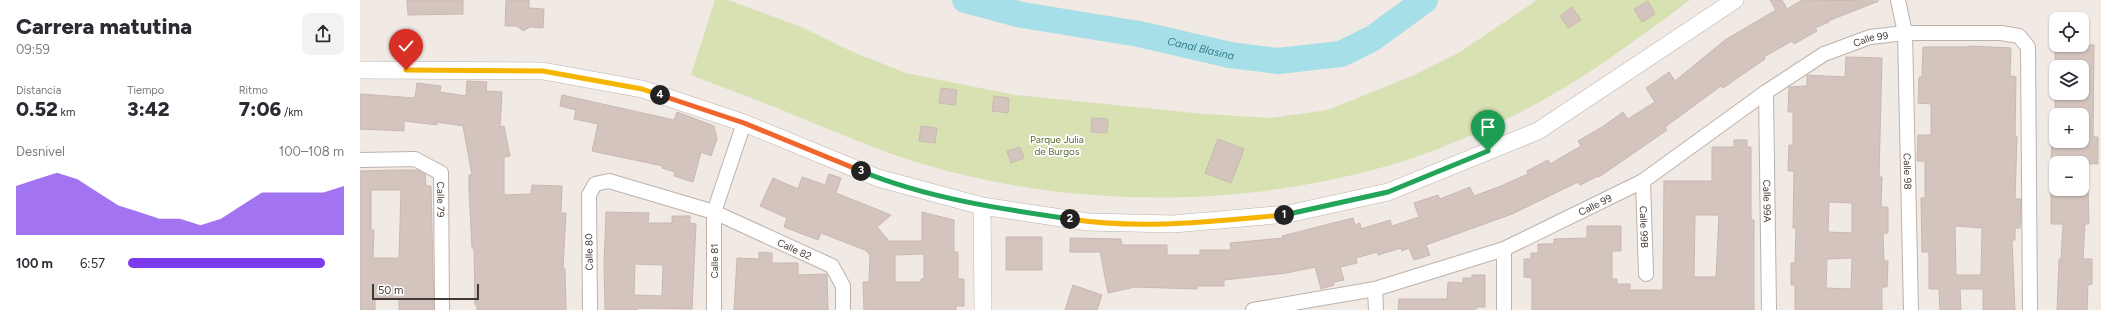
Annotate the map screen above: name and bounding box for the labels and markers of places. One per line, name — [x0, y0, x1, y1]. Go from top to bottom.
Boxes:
pin — [389, 29, 423, 70]
pin: 4 — [650, 85, 670, 105]
pin — [1471, 110, 1505, 151]
pin: 3 — [851, 161, 871, 181]
pin: 1 — [1274, 205, 1294, 225]
pin: 2 — [1060, 209, 1080, 229]

